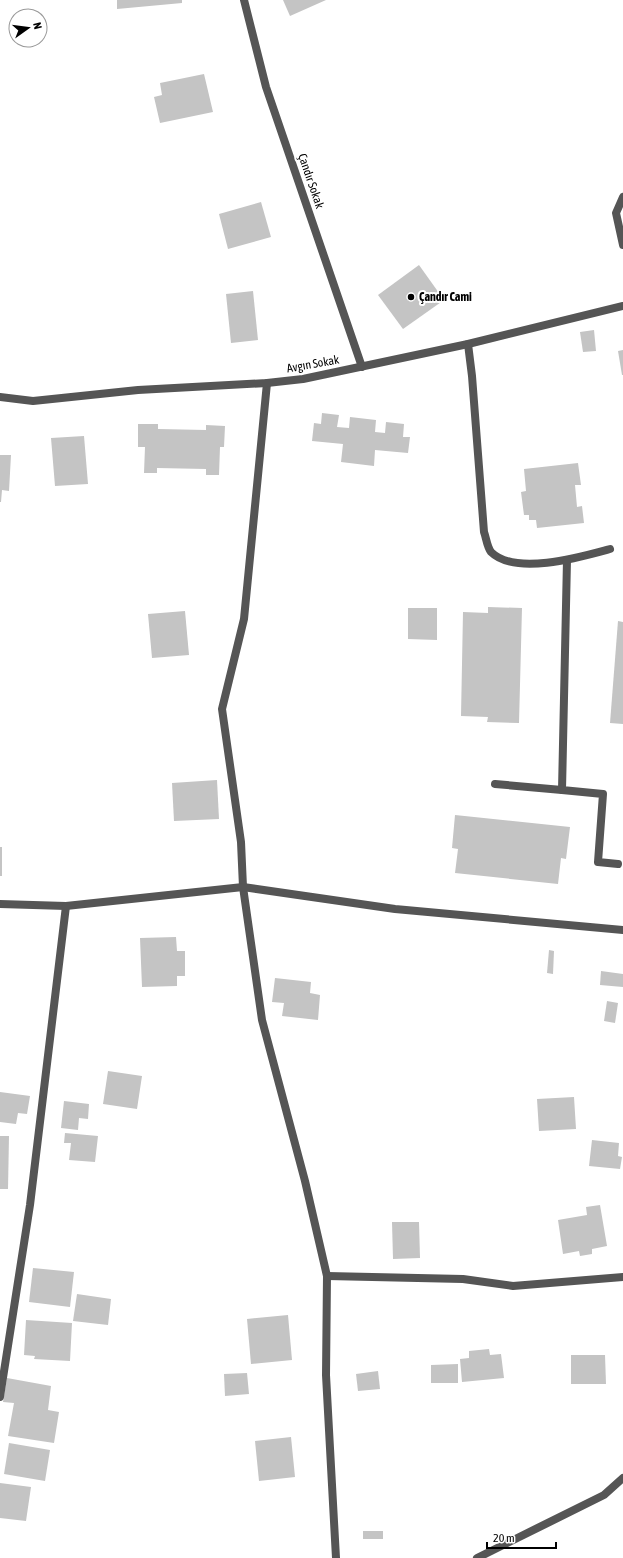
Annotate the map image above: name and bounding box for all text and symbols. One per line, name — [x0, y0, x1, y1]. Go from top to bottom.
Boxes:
north arrow — [8, 8, 48, 48]
text: N — [31, 21, 44, 30]
street label: Çandır Sokak — [295, 152, 327, 211]
place label: Çandır Cami — [419, 290, 472, 304]
marker: Çandır Cami — [406, 292, 416, 302]
street label: Avgın Sokak — [286, 352, 341, 375]
scale bar — [487, 1524, 556, 1550]
text: 20 m — [493, 1531, 515, 1545]

